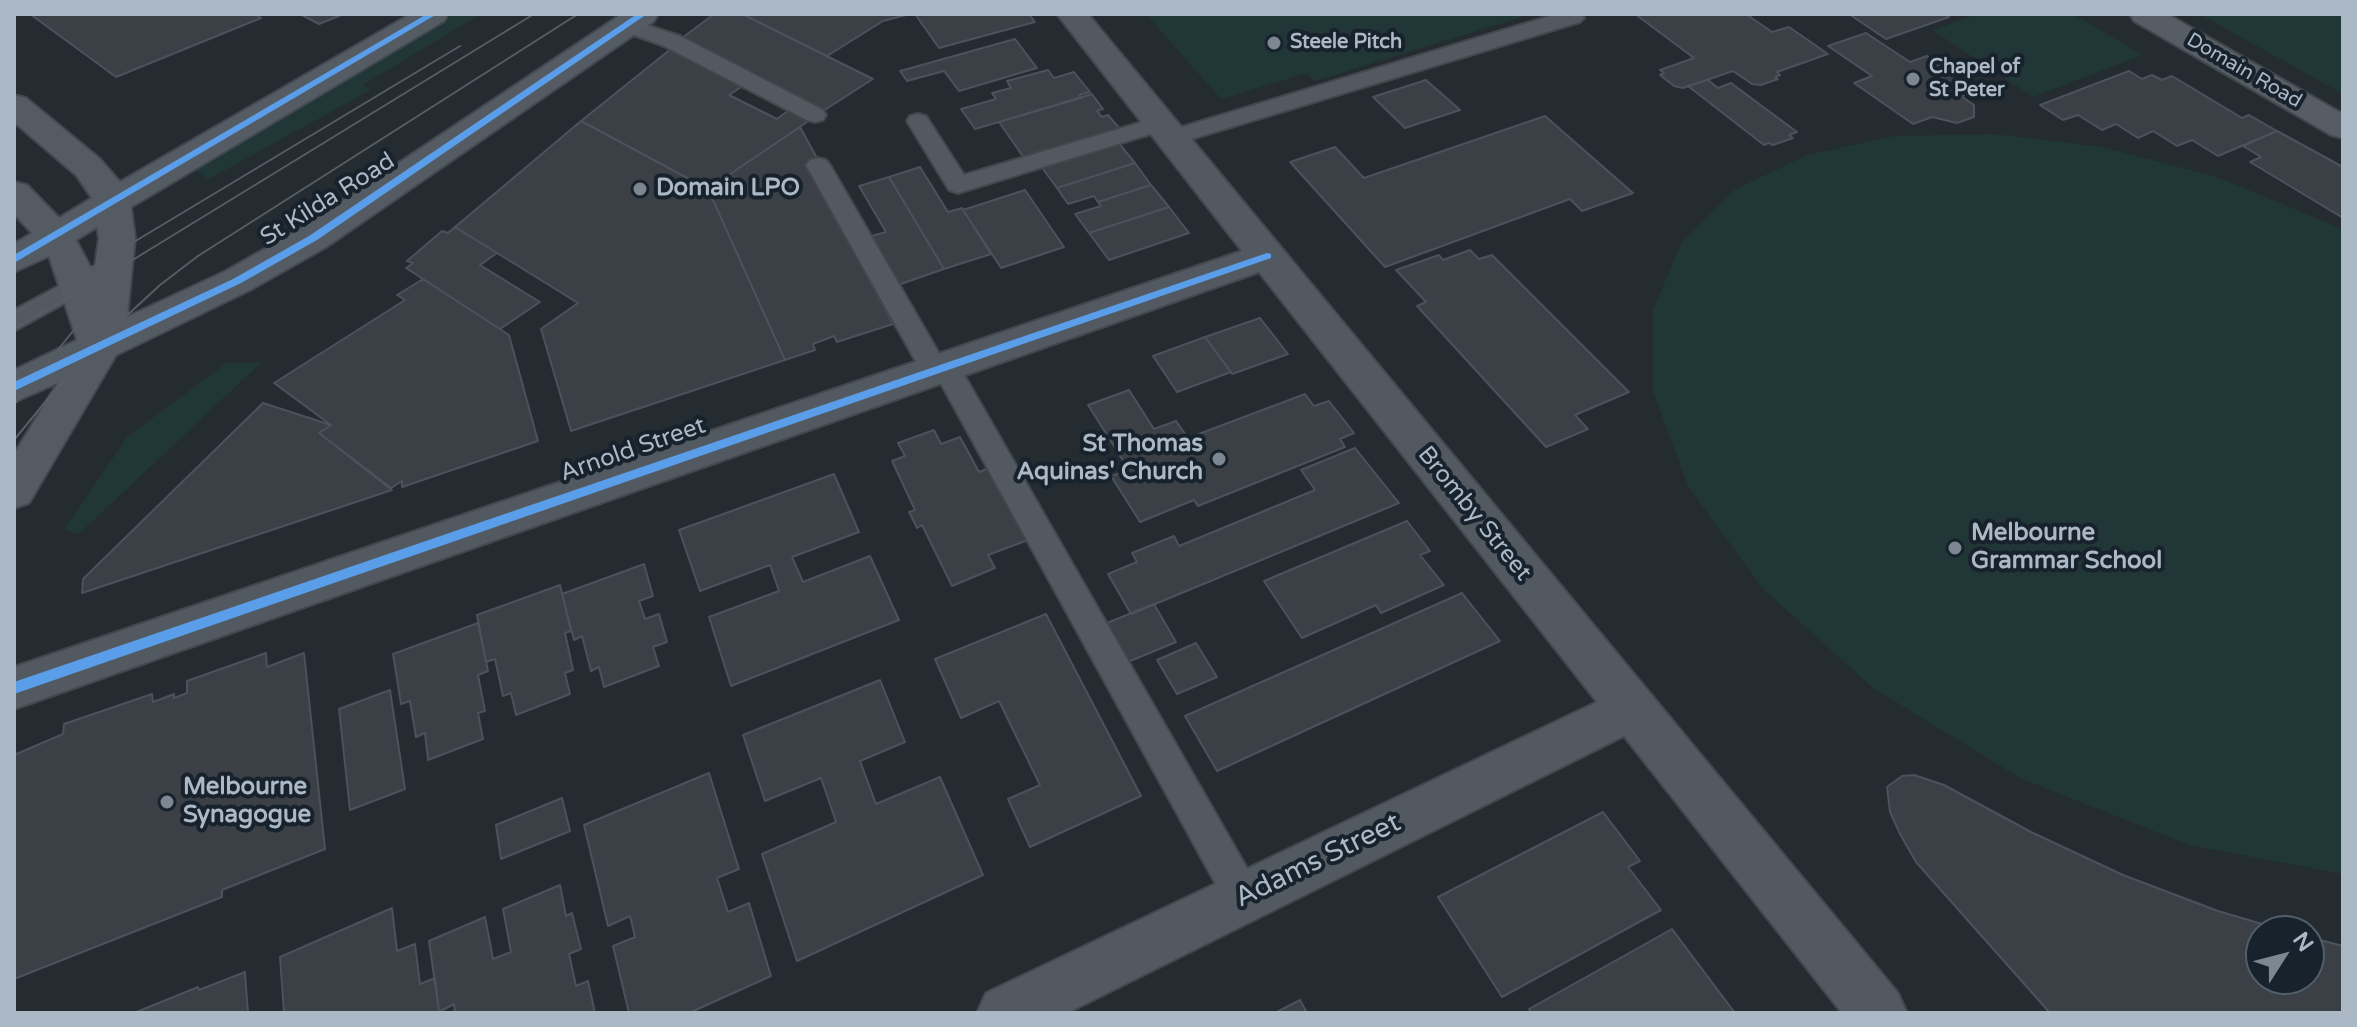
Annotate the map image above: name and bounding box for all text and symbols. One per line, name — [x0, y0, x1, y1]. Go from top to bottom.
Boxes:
street label: Domain Road — [2182, 28, 2306, 114]
place label: Steele Pitch — [1290, 31, 1402, 55]
marker: Steele Pitch — [1265, 34, 1283, 52]
place label: Chapel of St Peter — [1929, 56, 2020, 103]
marker: Chapel of St Peter — [1904, 70, 1922, 88]
street label: St Kilda Road — [256, 147, 400, 253]
place label: Domain LPO — [656, 175, 800, 203]
marker: Domain LPO — [631, 180, 649, 198]
street label: Arnold Street — [556, 412, 710, 488]
place label: St Thomas Aquinas' Church — [1016, 431, 1203, 487]
street label: Bromby Street — [1411, 441, 1537, 587]
marker: St Thomas Aquinas' Church — [1210, 450, 1228, 468]
place label: Melbourne Grammar School — [1971, 520, 2162, 576]
marker: Melbourne Grammar School — [1946, 539, 1964, 557]
place label: Melbourne Synagogue — [183, 774, 311, 830]
marker: Melbourne Synagogue — [158, 793, 176, 811]
street label: Adams Street — [1230, 806, 1406, 916]
north arrow — [2245, 915, 2325, 995]
text: N — [2287, 927, 2319, 957]

